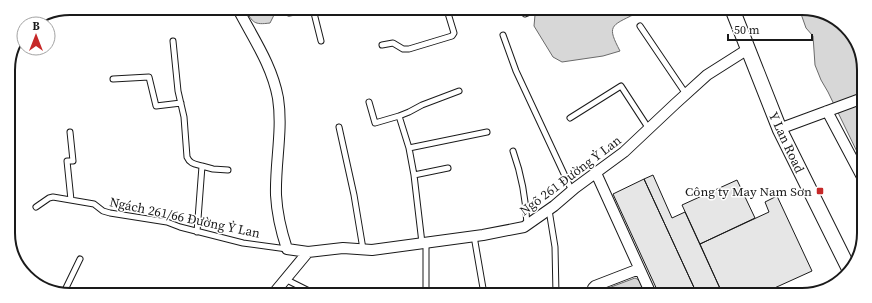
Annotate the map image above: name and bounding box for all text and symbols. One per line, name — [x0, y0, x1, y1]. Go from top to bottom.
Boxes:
north arrow — [16, 16, 56, 56]
scale bar — [728, 16, 812, 42]
text: B — [32, 19, 40, 34]
text: 50 m — [734, 22, 760, 38]
street label: Y Lan Road — [765, 109, 808, 176]
street label: Ngõ 261 Đường Ỷ Lan — [516, 132, 625, 219]
place label: Công ty May Nam Sơn — [685, 183, 812, 200]
marker: Công ty May Nam Sơn — [815, 186, 825, 196]
street label: Ngách 261/66 Đường Ỷ Lan — [108, 193, 262, 242]

